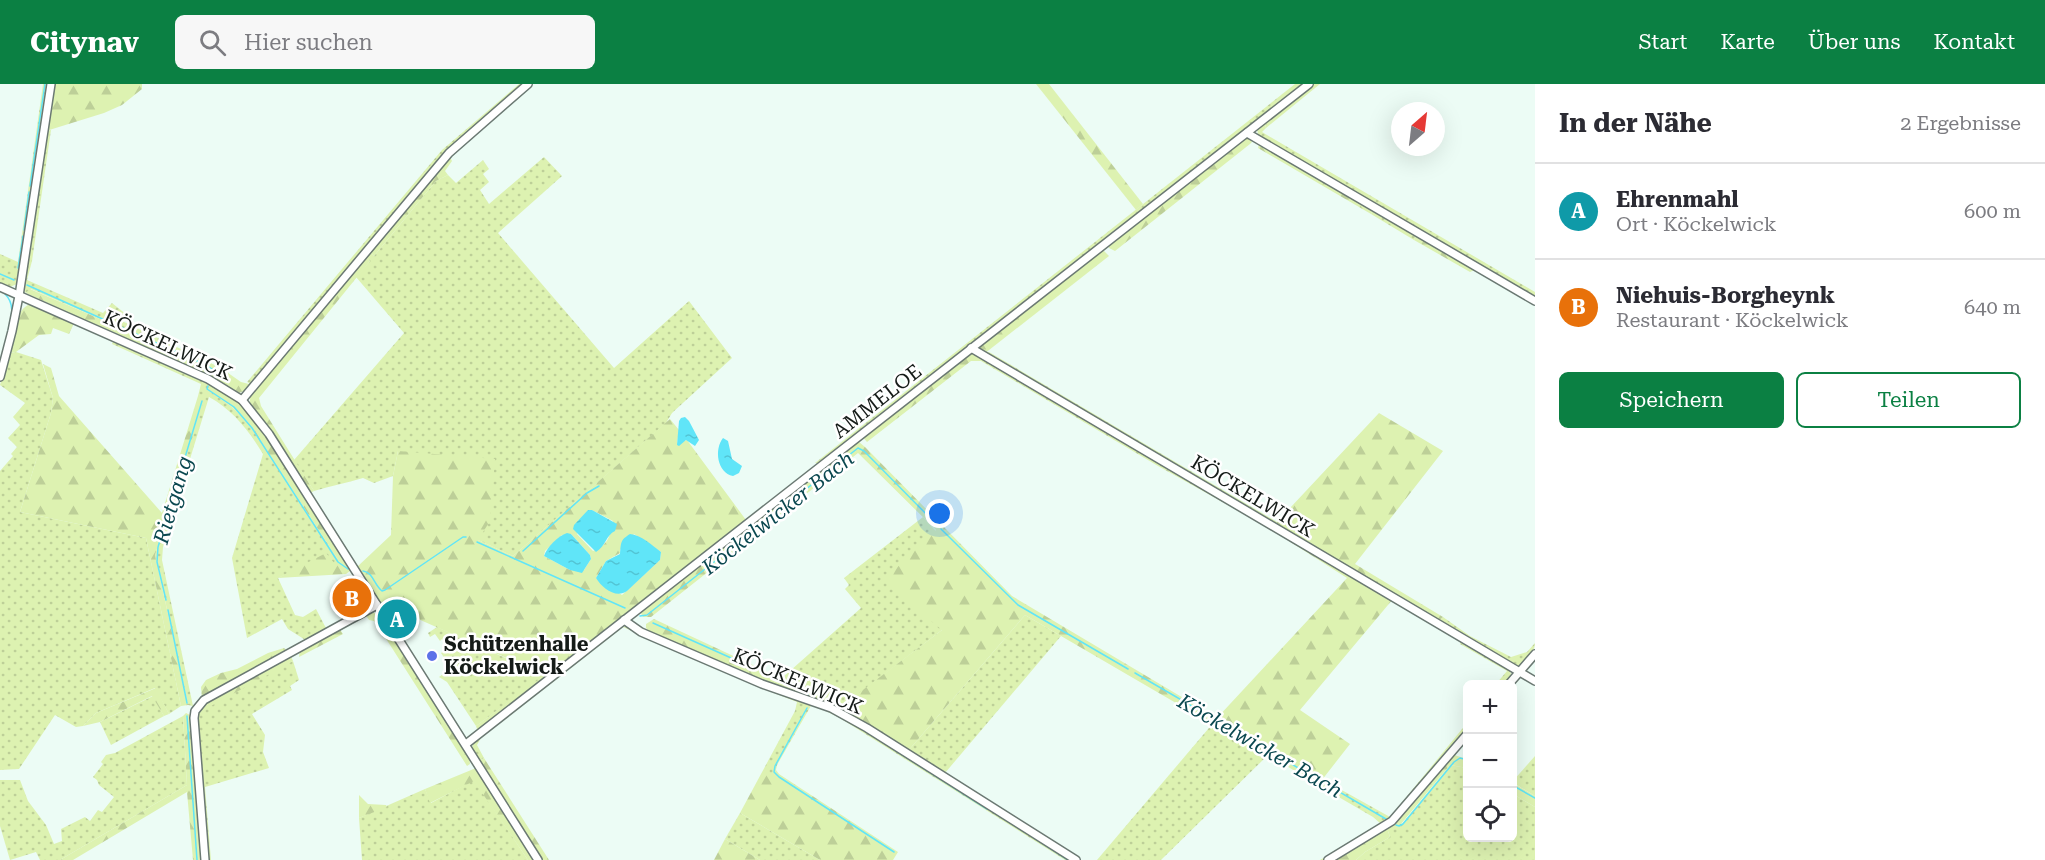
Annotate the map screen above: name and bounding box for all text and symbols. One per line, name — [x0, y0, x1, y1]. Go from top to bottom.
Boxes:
search box — [175, 15, 595, 69]
text: Citynav — [30, 26, 139, 59]
icon: search — [196, 26, 229, 59]
text: Hier suchen — [244, 30, 373, 55]
text: Start — [1639, 30, 1687, 54]
text: Karte — [1720, 30, 1775, 54]
text: Über uns — [1808, 30, 1900, 54]
text: Kontakt — [1933, 30, 2015, 54]
north arrow — [1391, 102, 1445, 156]
text: In der Nähe — [1559, 108, 1712, 138]
text: 2 Ergebnisse — [1900, 111, 2021, 135]
text: Ehrenmahl — [1616, 187, 1739, 212]
text: A — [1571, 199, 1586, 223]
text: 600 m — [1964, 199, 2021, 223]
text: Ort · Köckelwick — [1616, 212, 1776, 236]
text: Niehuis-Borgheynk — [1616, 283, 1835, 308]
text: B — [1571, 295, 1586, 319]
text: 640 m — [1964, 295, 2021, 319]
street label: KÖCKELWICK — [100, 305, 237, 386]
text: Restaurant · Köckelwick — [1616, 308, 1849, 332]
street label: AMMELOE — [828, 359, 926, 443]
button: Speichern — [1559, 372, 1784, 428]
button: Teilen — [1796, 372, 2021, 428]
water label: Köckelwicker Bach — [697, 446, 859, 580]
street label: KÖCKELWICK — [1187, 450, 1319, 542]
water label: Rietgang — [149, 453, 197, 547]
your location — [925, 499, 954, 528]
pin: B — [332, 576, 372, 620]
pin: A — [378, 596, 416, 642]
place label: Schützenhalle Köckelwick — [444, 632, 589, 679]
street label: KÖCKELWICK — [729, 643, 867, 719]
marker: Schützenhalle Köckelwick — [425, 649, 439, 663]
map controls — [1463, 680, 1517, 842]
button: + — [1463, 680, 1517, 734]
water label: Köckelwicker Bach — [1173, 689, 1347, 803]
button: − — [1463, 734, 1517, 788]
button: locate — [1463, 788, 1517, 842]

